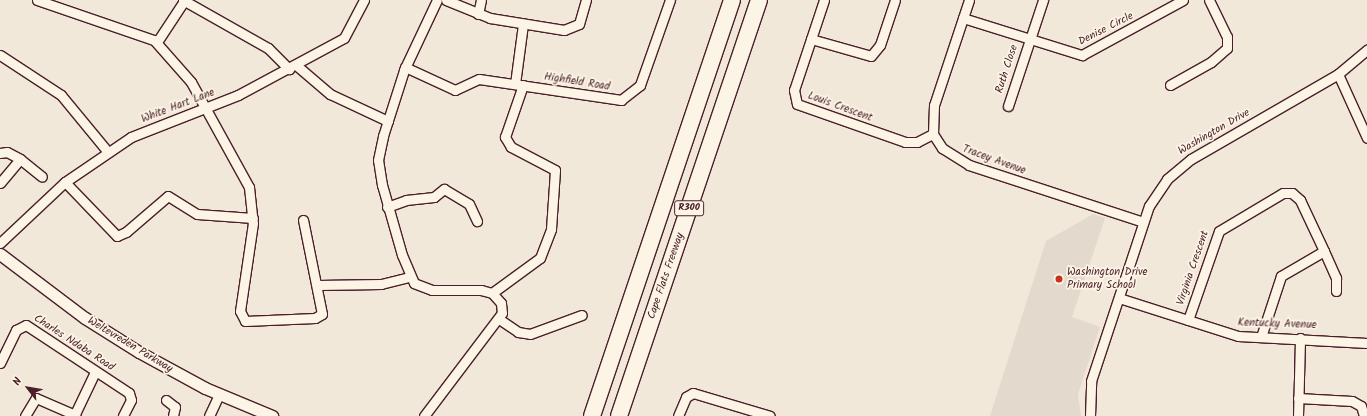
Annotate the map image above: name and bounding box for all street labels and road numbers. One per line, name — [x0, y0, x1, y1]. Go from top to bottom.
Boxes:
street label: Denise Circle — [1076, 10, 1136, 48]
street label: Ruth Close — [993, 43, 1021, 95]
street label: Highfield Road — [543, 70, 611, 94]
street label: White Hart Lane — [139, 86, 217, 126]
street label: Louis Crescent — [806, 89, 874, 125]
street label: Washington Drive — [1176, 106, 1252, 158]
street label: Tracey Avenue — [961, 142, 1027, 178]
road number: R300 — [674, 200, 704, 216]
street label: Virginia Crescent — [1174, 229, 1212, 307]
street label: Cape Flats Freeway — [645, 231, 687, 321]
street label: Charles Ndaba Road — [31, 312, 117, 374]
street label: Weltevreden Parkway — [85, 314, 175, 376]
street label: Kentucky Avenue — [1237, 316, 1317, 332]

